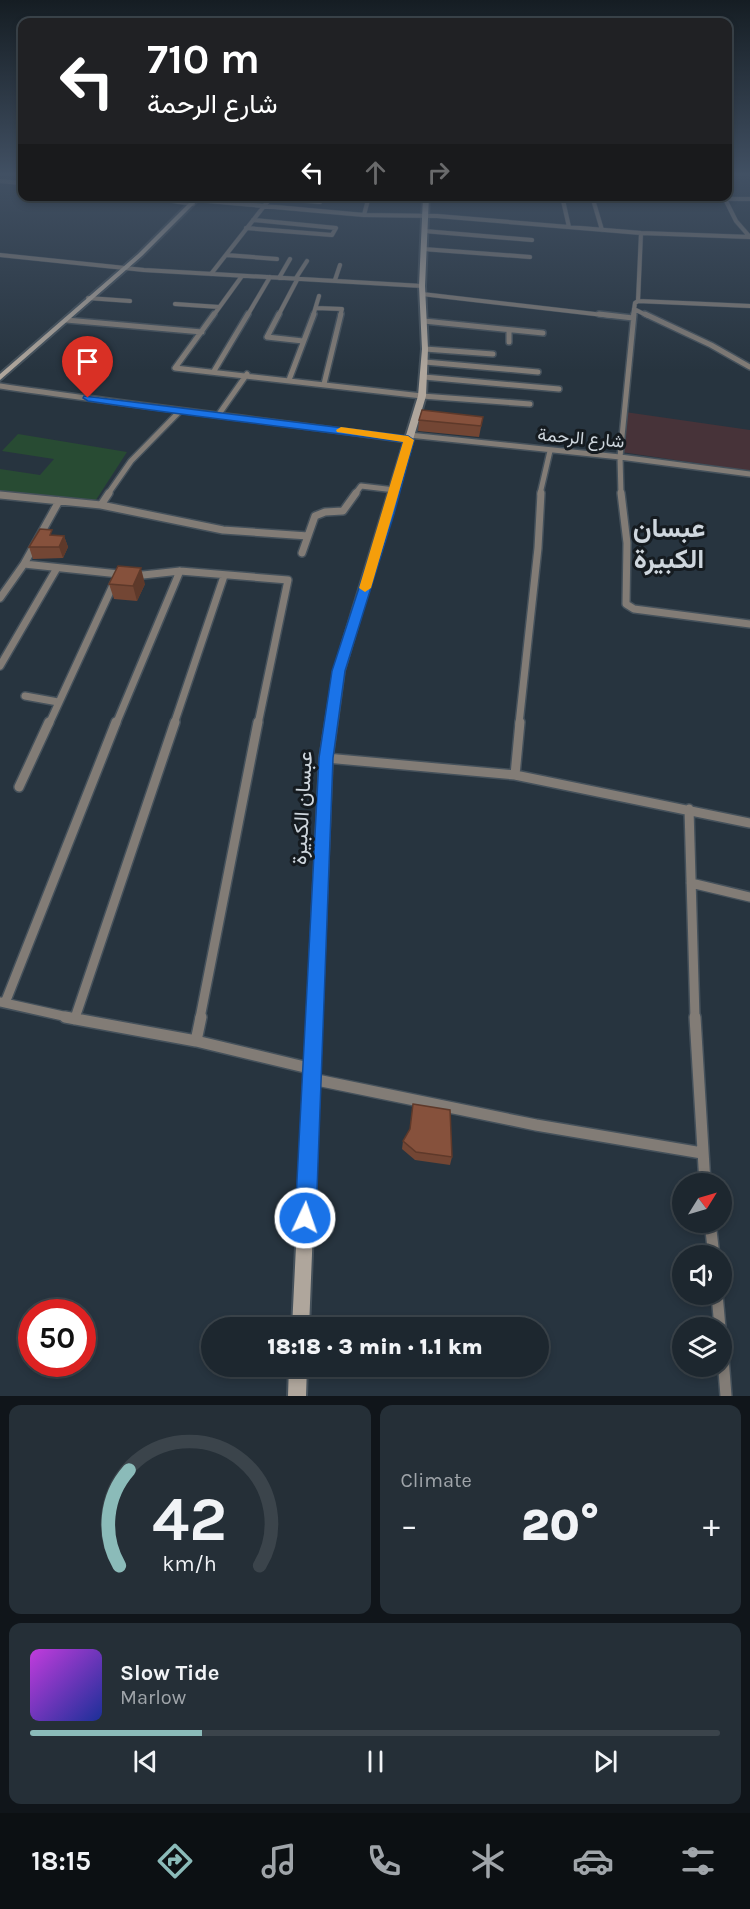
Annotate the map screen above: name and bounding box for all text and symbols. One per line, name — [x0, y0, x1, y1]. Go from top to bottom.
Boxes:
text: 710 m — [147, 34, 260, 84]
icon: left — [48, 42, 126, 120]
text: شارع الرحمة — [147, 88, 278, 120]
icon: left — [296, 156, 329, 189]
icon: ahead — [359, 156, 392, 189]
icon: right — [422, 156, 455, 189]
pin — [62, 336, 113, 398]
icon: arrive — [71, 345, 104, 378]
street label: شارع الرحمة — [537, 423, 625, 454]
district label: عبسان الكبيرة — [633, 512, 705, 576]
street label: عبسان الكبيرة — [287, 750, 318, 866]
north arrow — [672, 1173, 732, 1233]
map controls — [672, 1173, 732, 1377]
position arrow — [273, 1186, 337, 1250]
button: sound — [672, 1245, 732, 1305]
speed limit sign: 50 — [18, 1299, 96, 1377]
button: layers — [672, 1317, 732, 1377]
text: 18:18 · 3 min · 1.1 km — [267, 1334, 483, 1360]
text: Climate — [401, 1469, 472, 1492]
text: 42 — [152, 1483, 227, 1556]
text: 20° — [521, 1499, 599, 1551]
text: − — [401, 1506, 418, 1544]
text: + — [703, 1506, 720, 1544]
text: km/h — [163, 1552, 217, 1577]
text: Slow Tide — [120, 1660, 220, 1686]
text: Marlow — [120, 1686, 186, 1709]
icon: previous — [129, 1745, 162, 1778]
icon: pause — [359, 1745, 392, 1778]
icon: next — [589, 1745, 622, 1778]
icon: directions — [154, 1840, 196, 1882]
icon: music — [258, 1840, 300, 1882]
icon: phone — [363, 1840, 405, 1882]
icon: climate — [467, 1840, 509, 1882]
icon: car — [572, 1840, 614, 1882]
icon: filters — [677, 1840, 719, 1882]
text: 18:15 — [31, 1845, 91, 1877]

